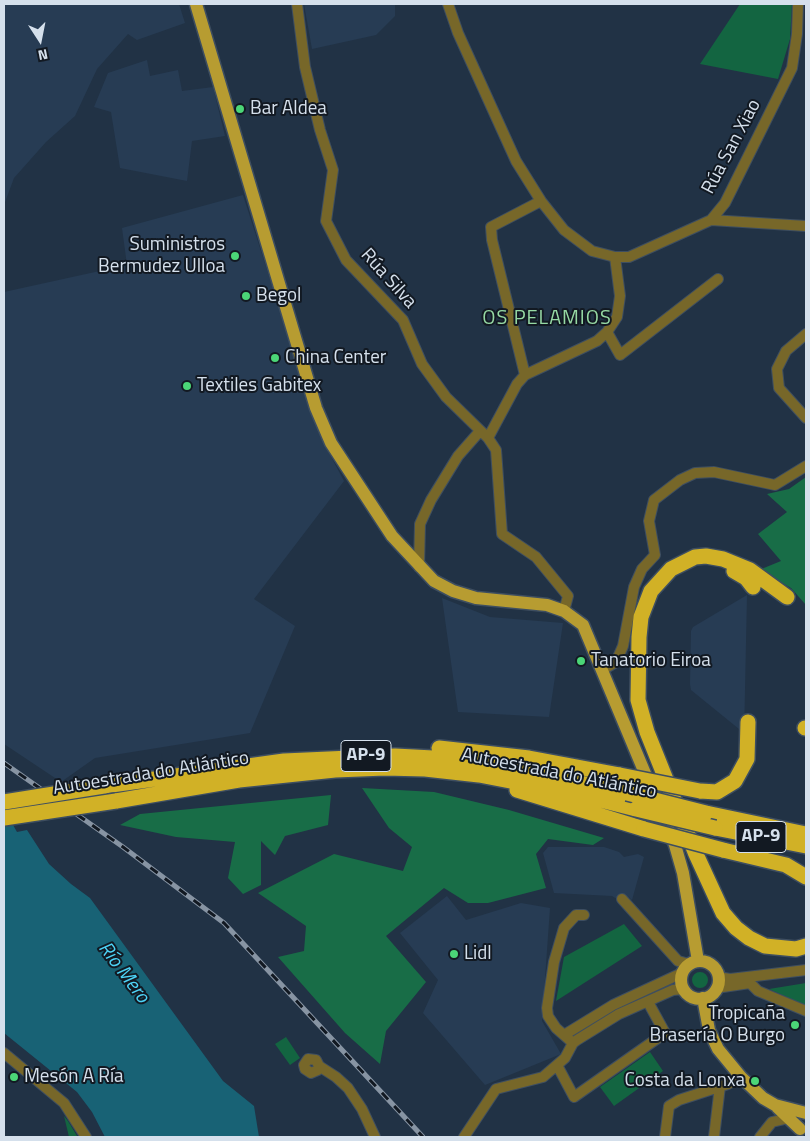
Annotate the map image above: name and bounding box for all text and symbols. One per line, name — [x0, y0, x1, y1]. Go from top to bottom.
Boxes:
north arrow — [15, 15, 65, 65]
text: N — [36, 44, 50, 66]
street label: Rúa San Xiao — [698, 96, 766, 198]
place label: Bar Aldea — [250, 98, 327, 120]
marker: Bar Aldea — [234, 103, 246, 115]
place label: Suministros Bermudez Ulloa — [98, 234, 225, 278]
street label: Rúa Silva — [355, 244, 421, 314]
marker: Suministros Bermudez Ulloa — [229, 250, 241, 262]
place label: Begol — [256, 285, 301, 307]
marker: Begol — [240, 290, 252, 302]
district label: OS PELAMIOS — [481, 307, 613, 331]
place label: China Center — [285, 347, 386, 369]
marker: China Center — [269, 352, 281, 364]
place label: Textiles Gabitex — [197, 375, 321, 397]
marker: Textiles Gabitex — [181, 380, 193, 392]
place label: Tanatorio Eiroa — [591, 650, 711, 672]
marker: Tanatorio Eiroa — [575, 655, 587, 667]
road number: AP-9 — [341, 740, 391, 771]
street label: Autoestrada do Atlántico — [460, 744, 658, 804]
street label: Autoestrada do Atlántico — [51, 747, 251, 801]
road number: AP-9 — [736, 822, 786, 852]
water label: Río Mero — [92, 938, 154, 1008]
place label: Lidl — [464, 943, 492, 965]
marker: Lidl — [448, 948, 460, 960]
place label: Tropicaña Brasería O Burgo — [650, 1003, 785, 1047]
marker: Tropicaña Brasería O Burgo — [789, 1019, 801, 1031]
place label: Mesón A Ría — [24, 1066, 124, 1088]
place label: Costa da Lonxa — [625, 1070, 745, 1092]
marker: Mesón A Ría — [8, 1071, 20, 1083]
marker: Costa da Lonxa — [749, 1075, 761, 1087]

